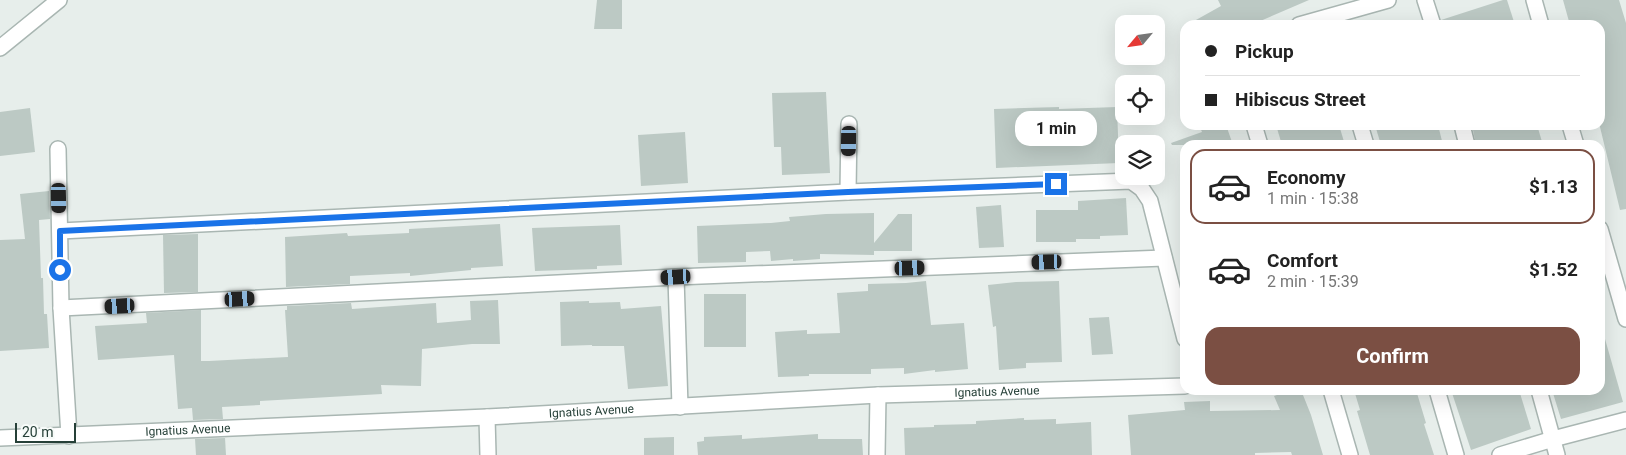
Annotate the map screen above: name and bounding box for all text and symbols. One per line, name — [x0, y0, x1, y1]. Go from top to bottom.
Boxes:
north arrow — [1115, 15, 1165, 65]
map controls — [1115, 15, 1165, 185]
text: Pickup — [1235, 40, 1294, 63]
button: locate — [1115, 75, 1165, 125]
text: Hibiscus Street — [1235, 88, 1366, 111]
callout: 1 min — [1015, 111, 1097, 146]
text: 1 min — [1036, 119, 1076, 138]
car — [841, 126, 856, 156]
button: layers — [1115, 135, 1165, 185]
icon: car — [1207, 164, 1252, 209]
text: Economy — [1267, 166, 1346, 189]
route end — [1045, 173, 1067, 195]
text: $1.13 — [1529, 175, 1578, 198]
car — [51, 183, 66, 213]
text: 1 min · 15:38 — [1267, 189, 1359, 208]
icon: car — [1207, 247, 1252, 292]
text: Comfort — [1267, 249, 1338, 272]
car — [1031, 254, 1062, 270]
text: $1.52 — [1529, 258, 1578, 281]
route start — [49, 259, 71, 281]
car — [894, 260, 925, 276]
car — [660, 269, 691, 285]
text: 2 min · 15:39 — [1267, 272, 1359, 291]
car — [224, 291, 255, 307]
car — [104, 298, 135, 314]
button: Confirm — [1205, 327, 1580, 385]
street label: Ignatius Avenue — [954, 383, 1040, 400]
street label: Ignatius Avenue — [548, 402, 634, 421]
scale bar — [15, 420, 76, 443]
street label: Ignatius Avenue — [145, 421, 231, 439]
text: 20 m — [22, 424, 54, 440]

